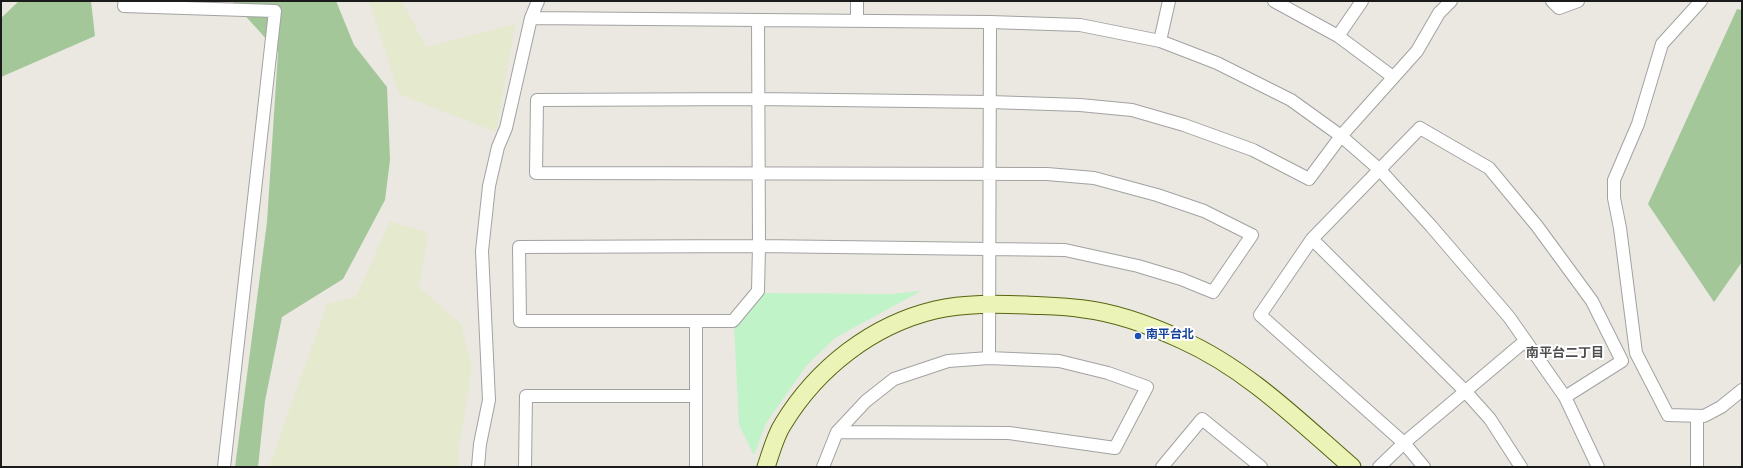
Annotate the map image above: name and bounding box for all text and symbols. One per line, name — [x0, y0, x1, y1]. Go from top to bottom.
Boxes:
place label: 南平台北 — [1146, 329, 1194, 343]
marker: 南平台北 — [1133, 331, 1143, 341]
district label: 南平台二丁目 — [1526, 346, 1604, 362]

